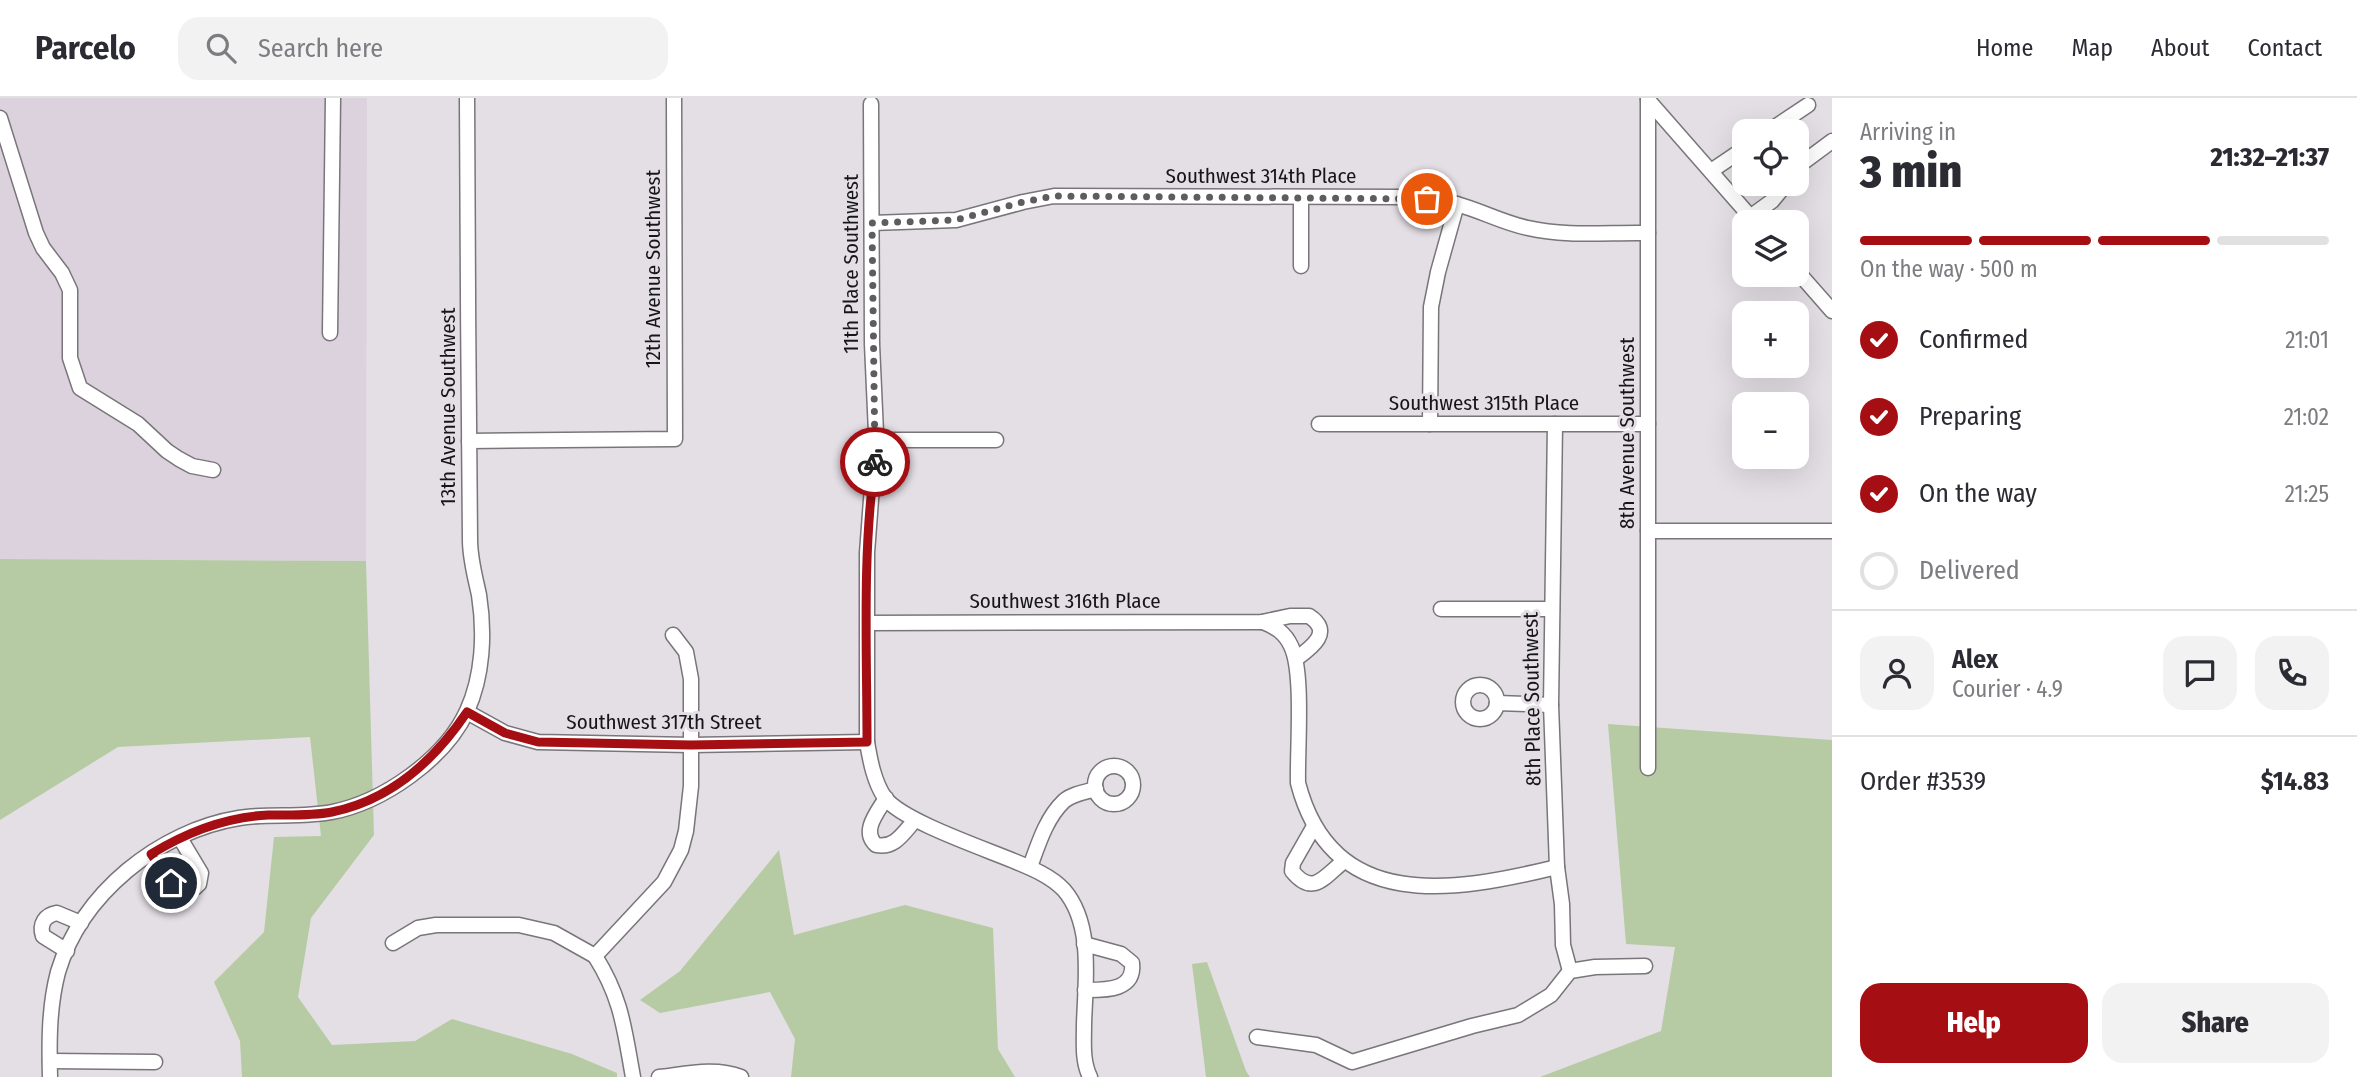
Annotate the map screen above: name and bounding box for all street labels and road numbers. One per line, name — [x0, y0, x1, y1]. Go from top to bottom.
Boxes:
street label: Southwest 314th Place — [1166, 163, 1356, 189]
street label: 12th Avenue Southwest — [640, 170, 666, 368]
street label: 11th Place Southwest — [838, 174, 864, 354]
street label: 13th Avenue Southwest — [435, 307, 461, 506]
street label: 8th Avenue Southwest — [1614, 337, 1640, 529]
street label: Southwest 315th Place — [1389, 390, 1579, 416]
street label: Southwest 316th Place — [969, 588, 1161, 614]
street label: 8th Place Southwest — [1517, 612, 1547, 786]
street label: Southwest 317th Street — [566, 709, 762, 735]

